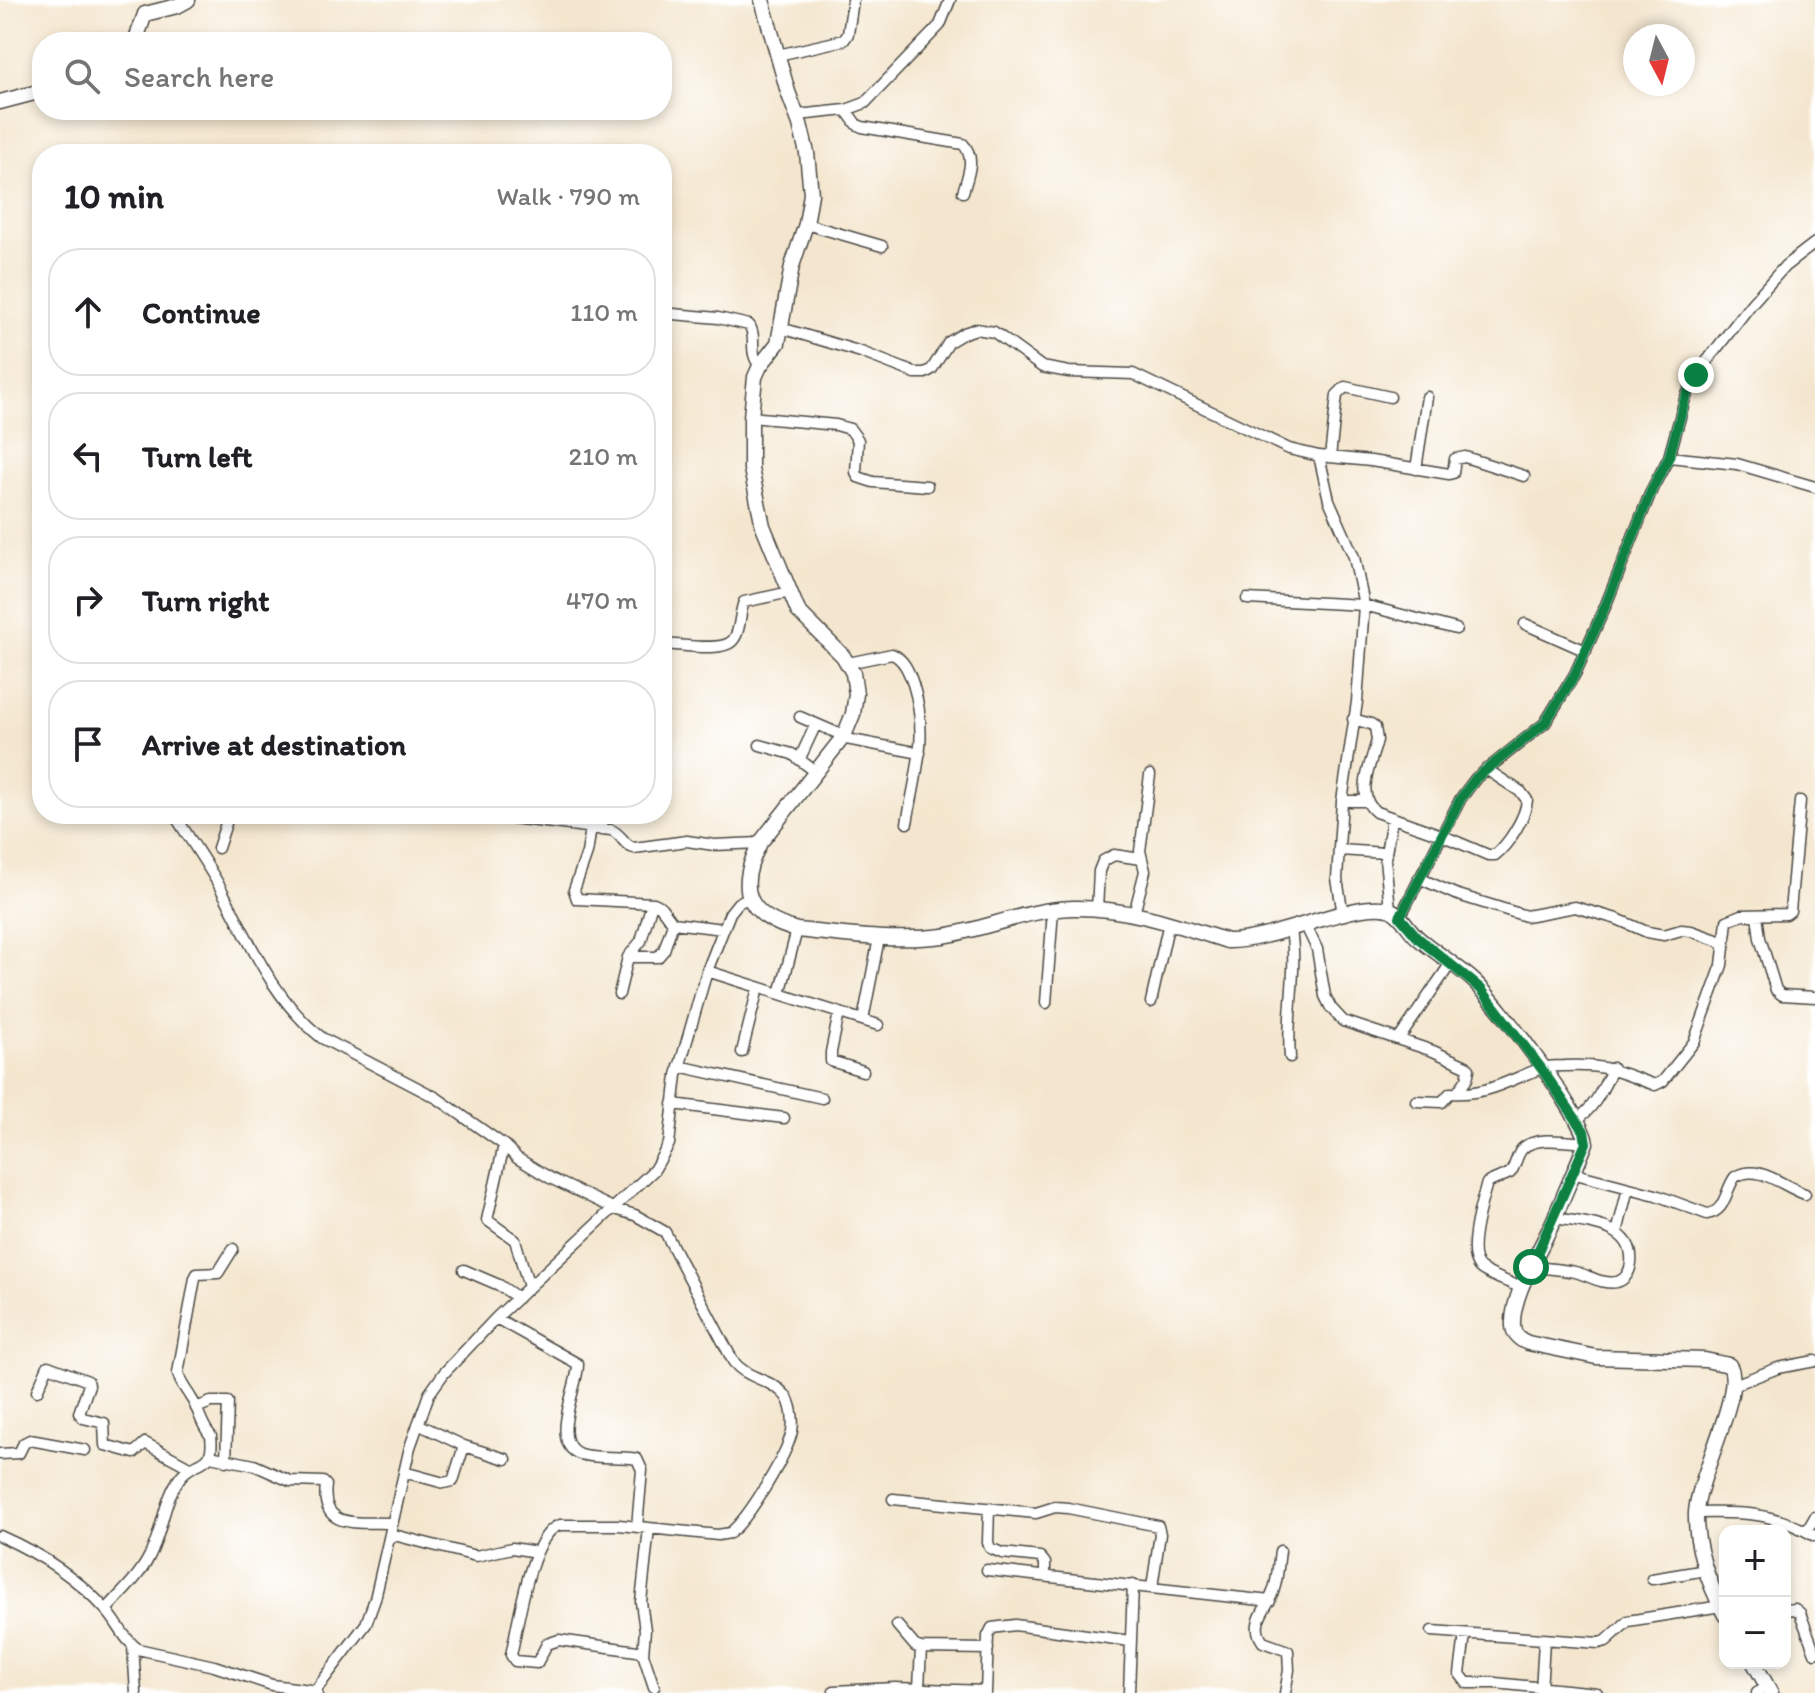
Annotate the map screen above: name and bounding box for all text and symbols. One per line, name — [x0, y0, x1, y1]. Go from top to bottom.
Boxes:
north arrow — [1623, 24, 1695, 96]
search box — [32, 32, 672, 120]
icon: search — [60, 54, 104, 98]
text: Search here — [124, 58, 274, 95]
text: 10 min — [64, 176, 164, 217]
text: Walk · 790 m — [496, 180, 640, 212]
icon: ahead — [66, 290, 110, 334]
text: Continue — [142, 294, 261, 331]
text: 110 m — [570, 296, 638, 328]
route end — [1678, 357, 1714, 393]
icon: left — [66, 434, 110, 478]
text: Turn left — [142, 438, 253, 475]
text: 210 m — [569, 440, 638, 472]
icon: right — [66, 578, 110, 622]
text: Turn right — [142, 582, 270, 619]
text: 470 m — [566, 584, 638, 616]
icon: arrive — [66, 722, 110, 766]
text: Arrive at destination — [142, 726, 406, 763]
route start — [1513, 1249, 1549, 1285]
map controls — [1719, 1525, 1791, 1669]
button: + — [1719, 1525, 1791, 1597]
button: − — [1719, 1597, 1791, 1669]

